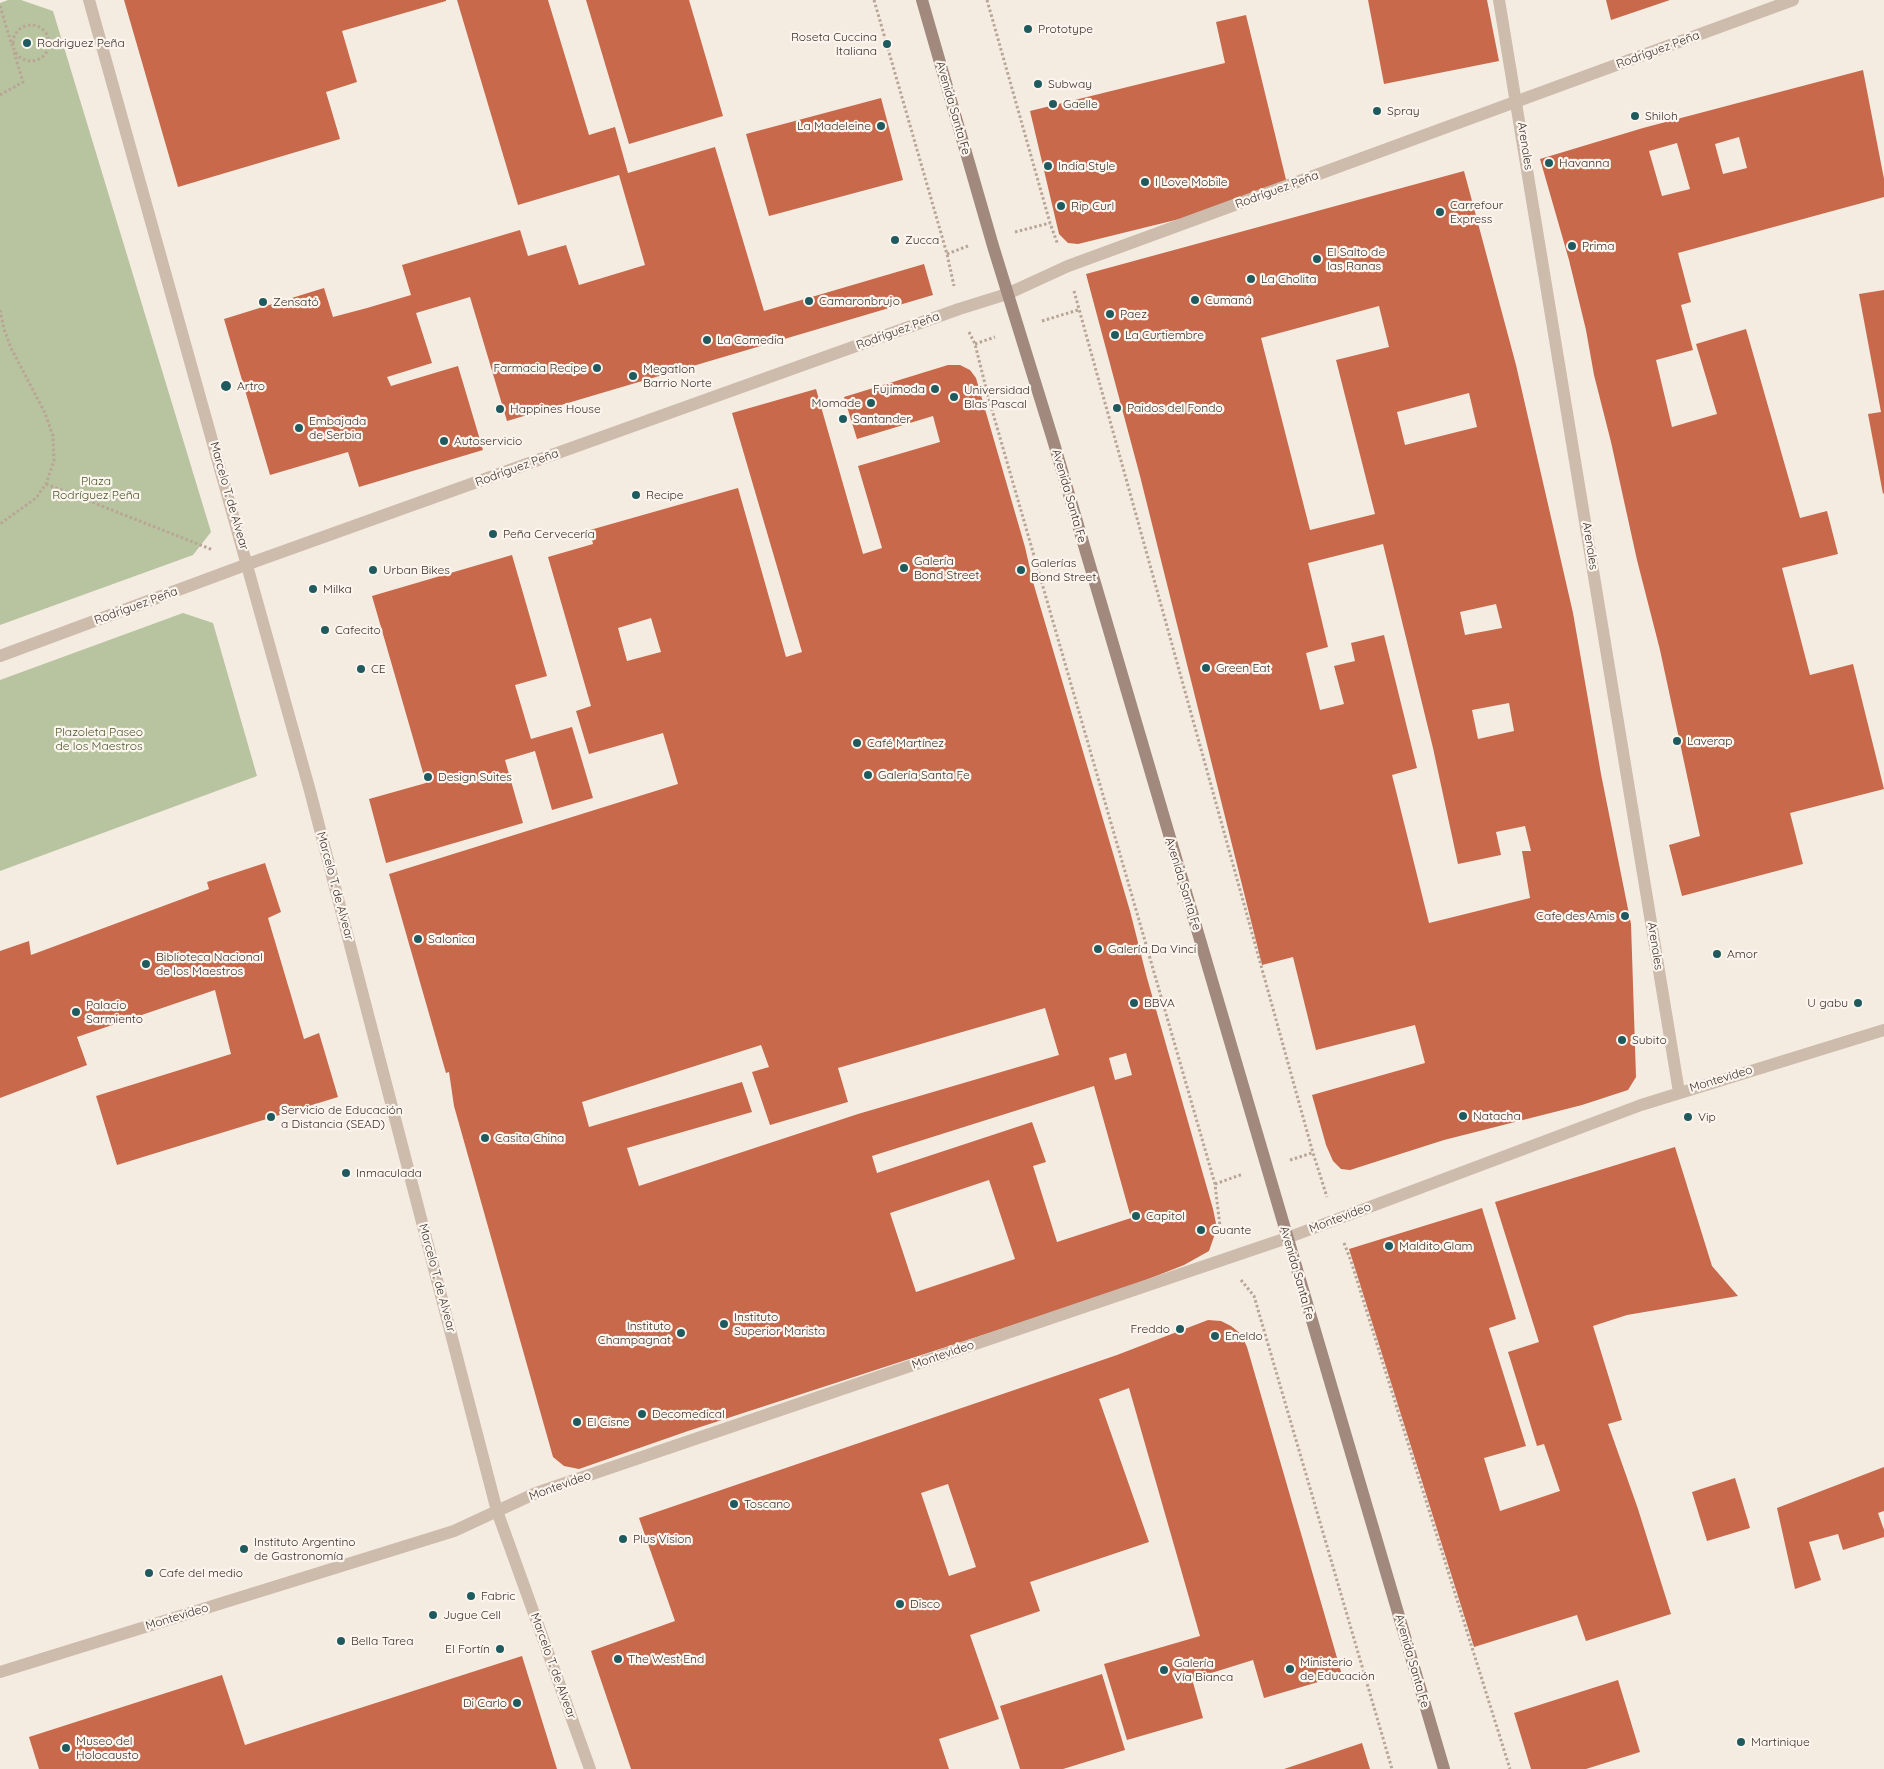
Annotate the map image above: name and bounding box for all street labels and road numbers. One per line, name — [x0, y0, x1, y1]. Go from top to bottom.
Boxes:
street label: Rodríguez Peña — [1614, 28, 1702, 72]
street label: Avenida Santa Fe — [933, 59, 973, 157]
street label: Arenales — [1514, 121, 1536, 171]
street label: Rodríguez Peña — [1233, 168, 1321, 212]
street label: Rodríguez Peña — [854, 309, 942, 353]
street label: Marcelo T. de Alvear — [207, 440, 251, 552]
street label: Rodríguez Peña — [473, 446, 561, 490]
street label: Avenida Santa Fe — [1049, 447, 1089, 545]
street label: Arenales — [1579, 521, 1601, 571]
street label: Rodríguez Peña — [92, 584, 180, 628]
street label: Marcelo T. de Alvear — [314, 830, 356, 942]
street label: Avenida Santa Fe — [1162, 836, 1204, 932]
street label: Arenales — [1644, 921, 1666, 971]
street label: Montevideo — [1688, 1063, 1754, 1095]
street label: Montevideo — [1307, 1200, 1373, 1236]
street label: Marcelo T. de Alvear — [416, 1222, 458, 1334]
street label: Avenida Santa Fe — [1277, 1224, 1317, 1322]
street label: Montevideo — [910, 1338, 976, 1372]
street label: Montevideo — [527, 1468, 593, 1504]
street label: Montevideo — [144, 1601, 210, 1633]
street label: Marcelo T. de Alvear — [527, 1611, 579, 1721]
street label: Avenida Santa Fe — [1392, 1612, 1432, 1710]

